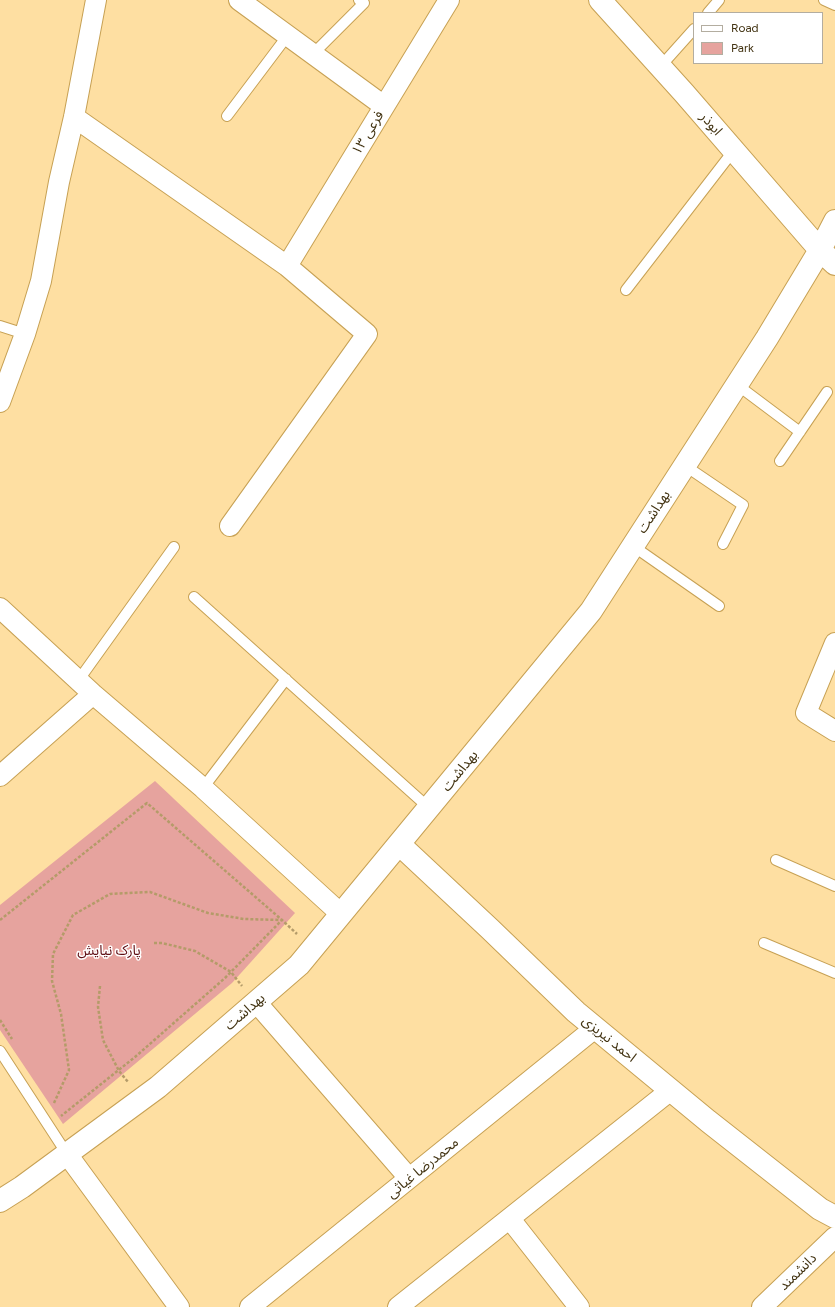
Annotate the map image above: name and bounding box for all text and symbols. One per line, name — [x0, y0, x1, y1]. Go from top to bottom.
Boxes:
legend — [693, 12, 823, 64]
text: Road — [731, 21, 759, 35]
text: Park — [731, 41, 754, 55]
street label: فرعی ۱۳ — [348, 108, 388, 158]
street label: ابوذر — [696, 109, 726, 139]
street label: بهداشت — [634, 487, 674, 537]
street label: بهداشت — [438, 747, 482, 795]
park label: پارک نیایش — [77, 943, 141, 959]
street label: بهداشت — [221, 990, 269, 1034]
street label: احمد نیریزی — [578, 1012, 640, 1066]
street label: محمدرضا غیاثی — [384, 1134, 462, 1202]
street label: دانشمند — [776, 1250, 820, 1294]

